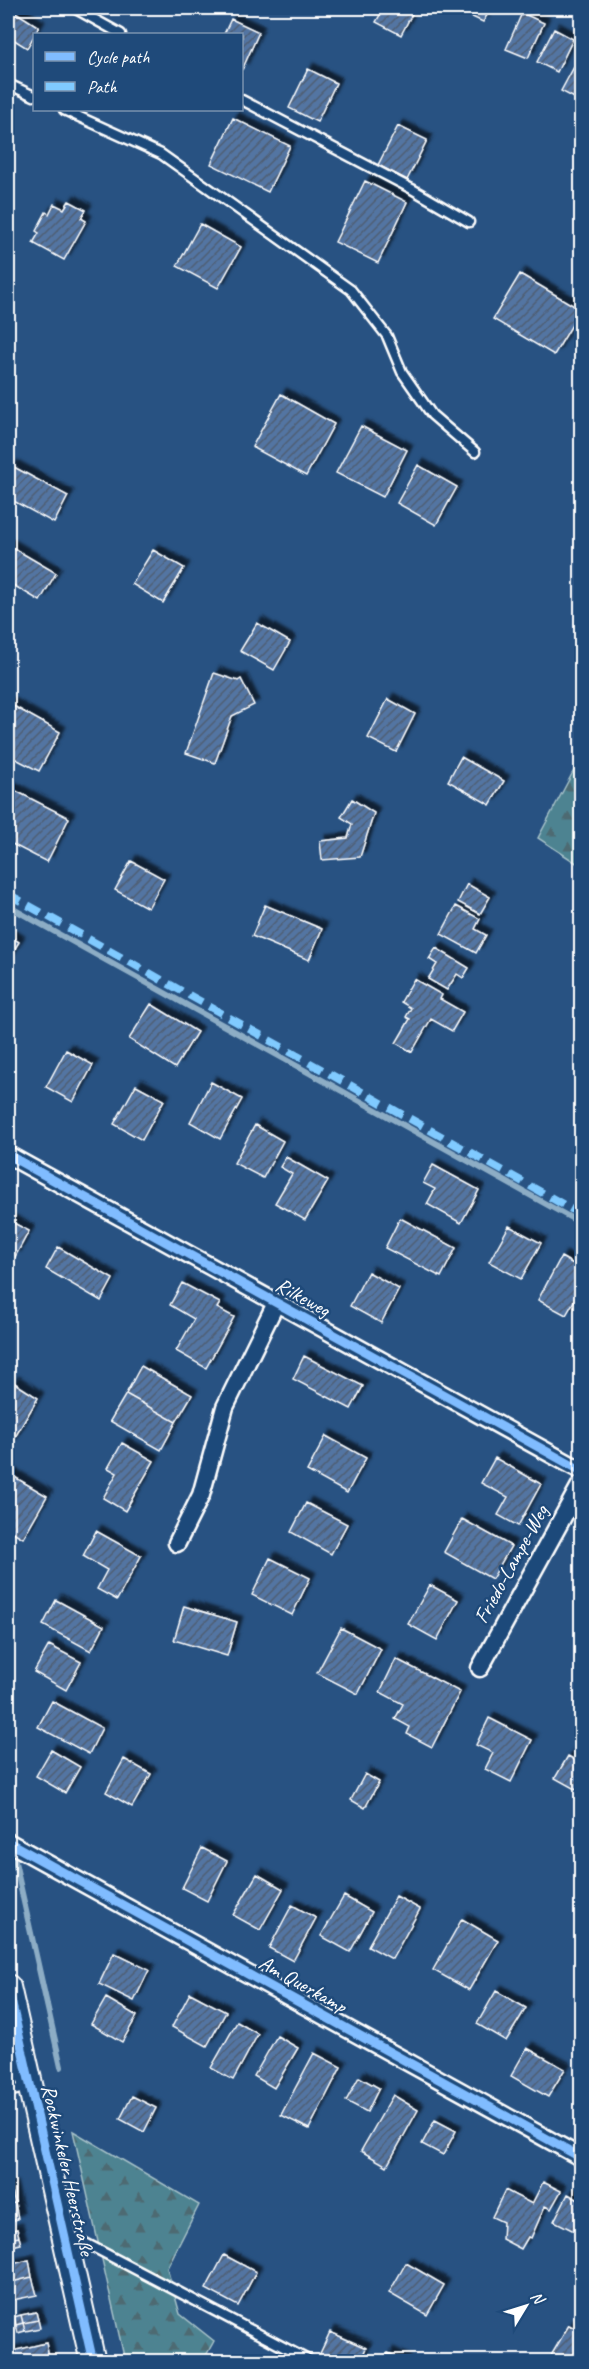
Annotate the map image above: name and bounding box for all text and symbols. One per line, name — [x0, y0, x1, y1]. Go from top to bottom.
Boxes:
legend — [33, 33, 243, 111]
text: Cycle path — [87, 46, 150, 68]
text: Path — [87, 76, 117, 98]
street label: Rilkeweg — [271, 1271, 336, 1323]
street label: Friedo-Lampe-Weg — [468, 1499, 555, 1628]
street label: Am Querkamp — [255, 1949, 352, 2019]
street label: Rockwinkeler Heerstraße — [36, 2082, 101, 2260]
north arrow — [496, 2276, 556, 2336]
text: N — [526, 2287, 550, 2310]

